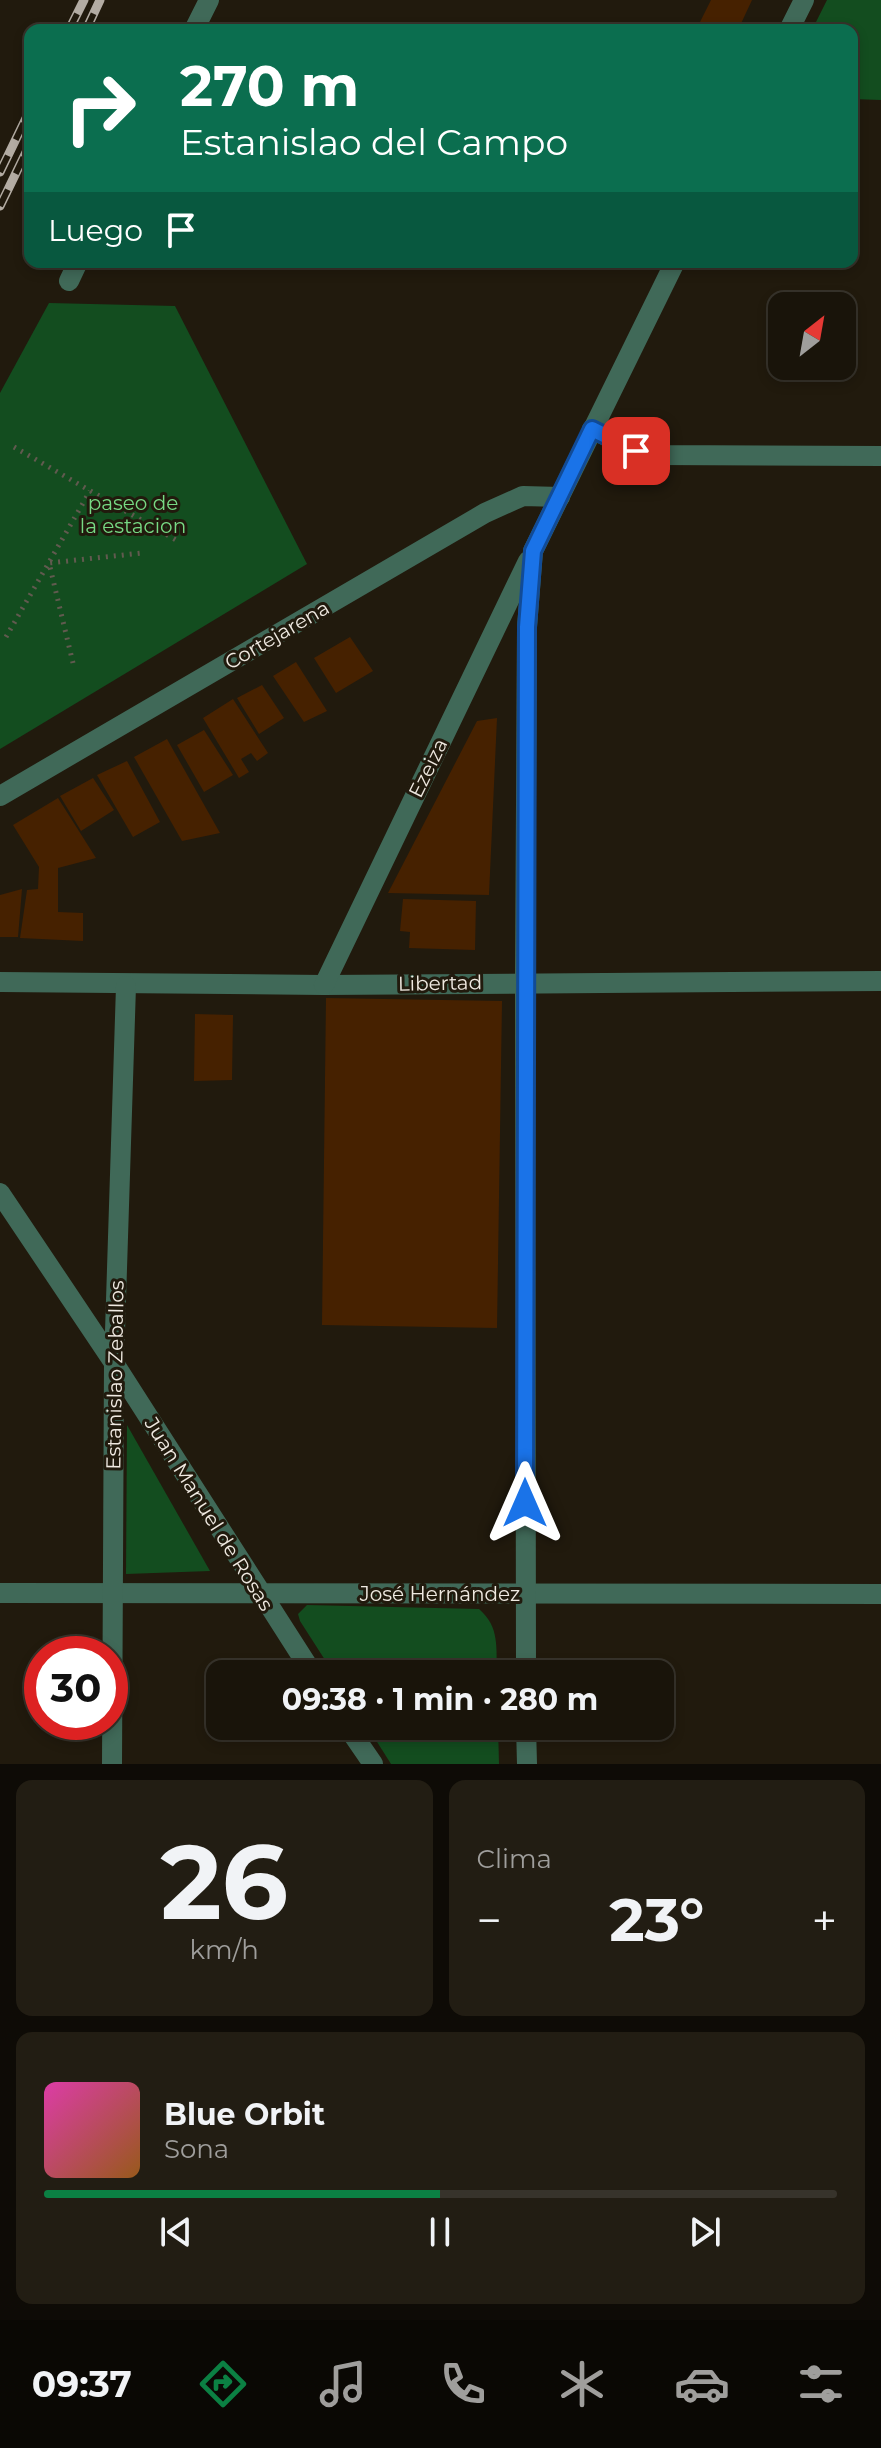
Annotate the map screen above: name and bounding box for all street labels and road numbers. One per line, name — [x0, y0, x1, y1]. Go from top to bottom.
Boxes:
street label: Cortejarena — [220, 595, 334, 675]
street label: Ezeiza — [403, 735, 453, 801]
street label: Libertad — [398, 970, 482, 996]
street label: Estanislao Zeballos — [101, 1280, 129, 1470]
street label: Juan Manuel de Rosas — [139, 1412, 279, 1615]
street label: José Hernández — [359, 1582, 520, 1606]

